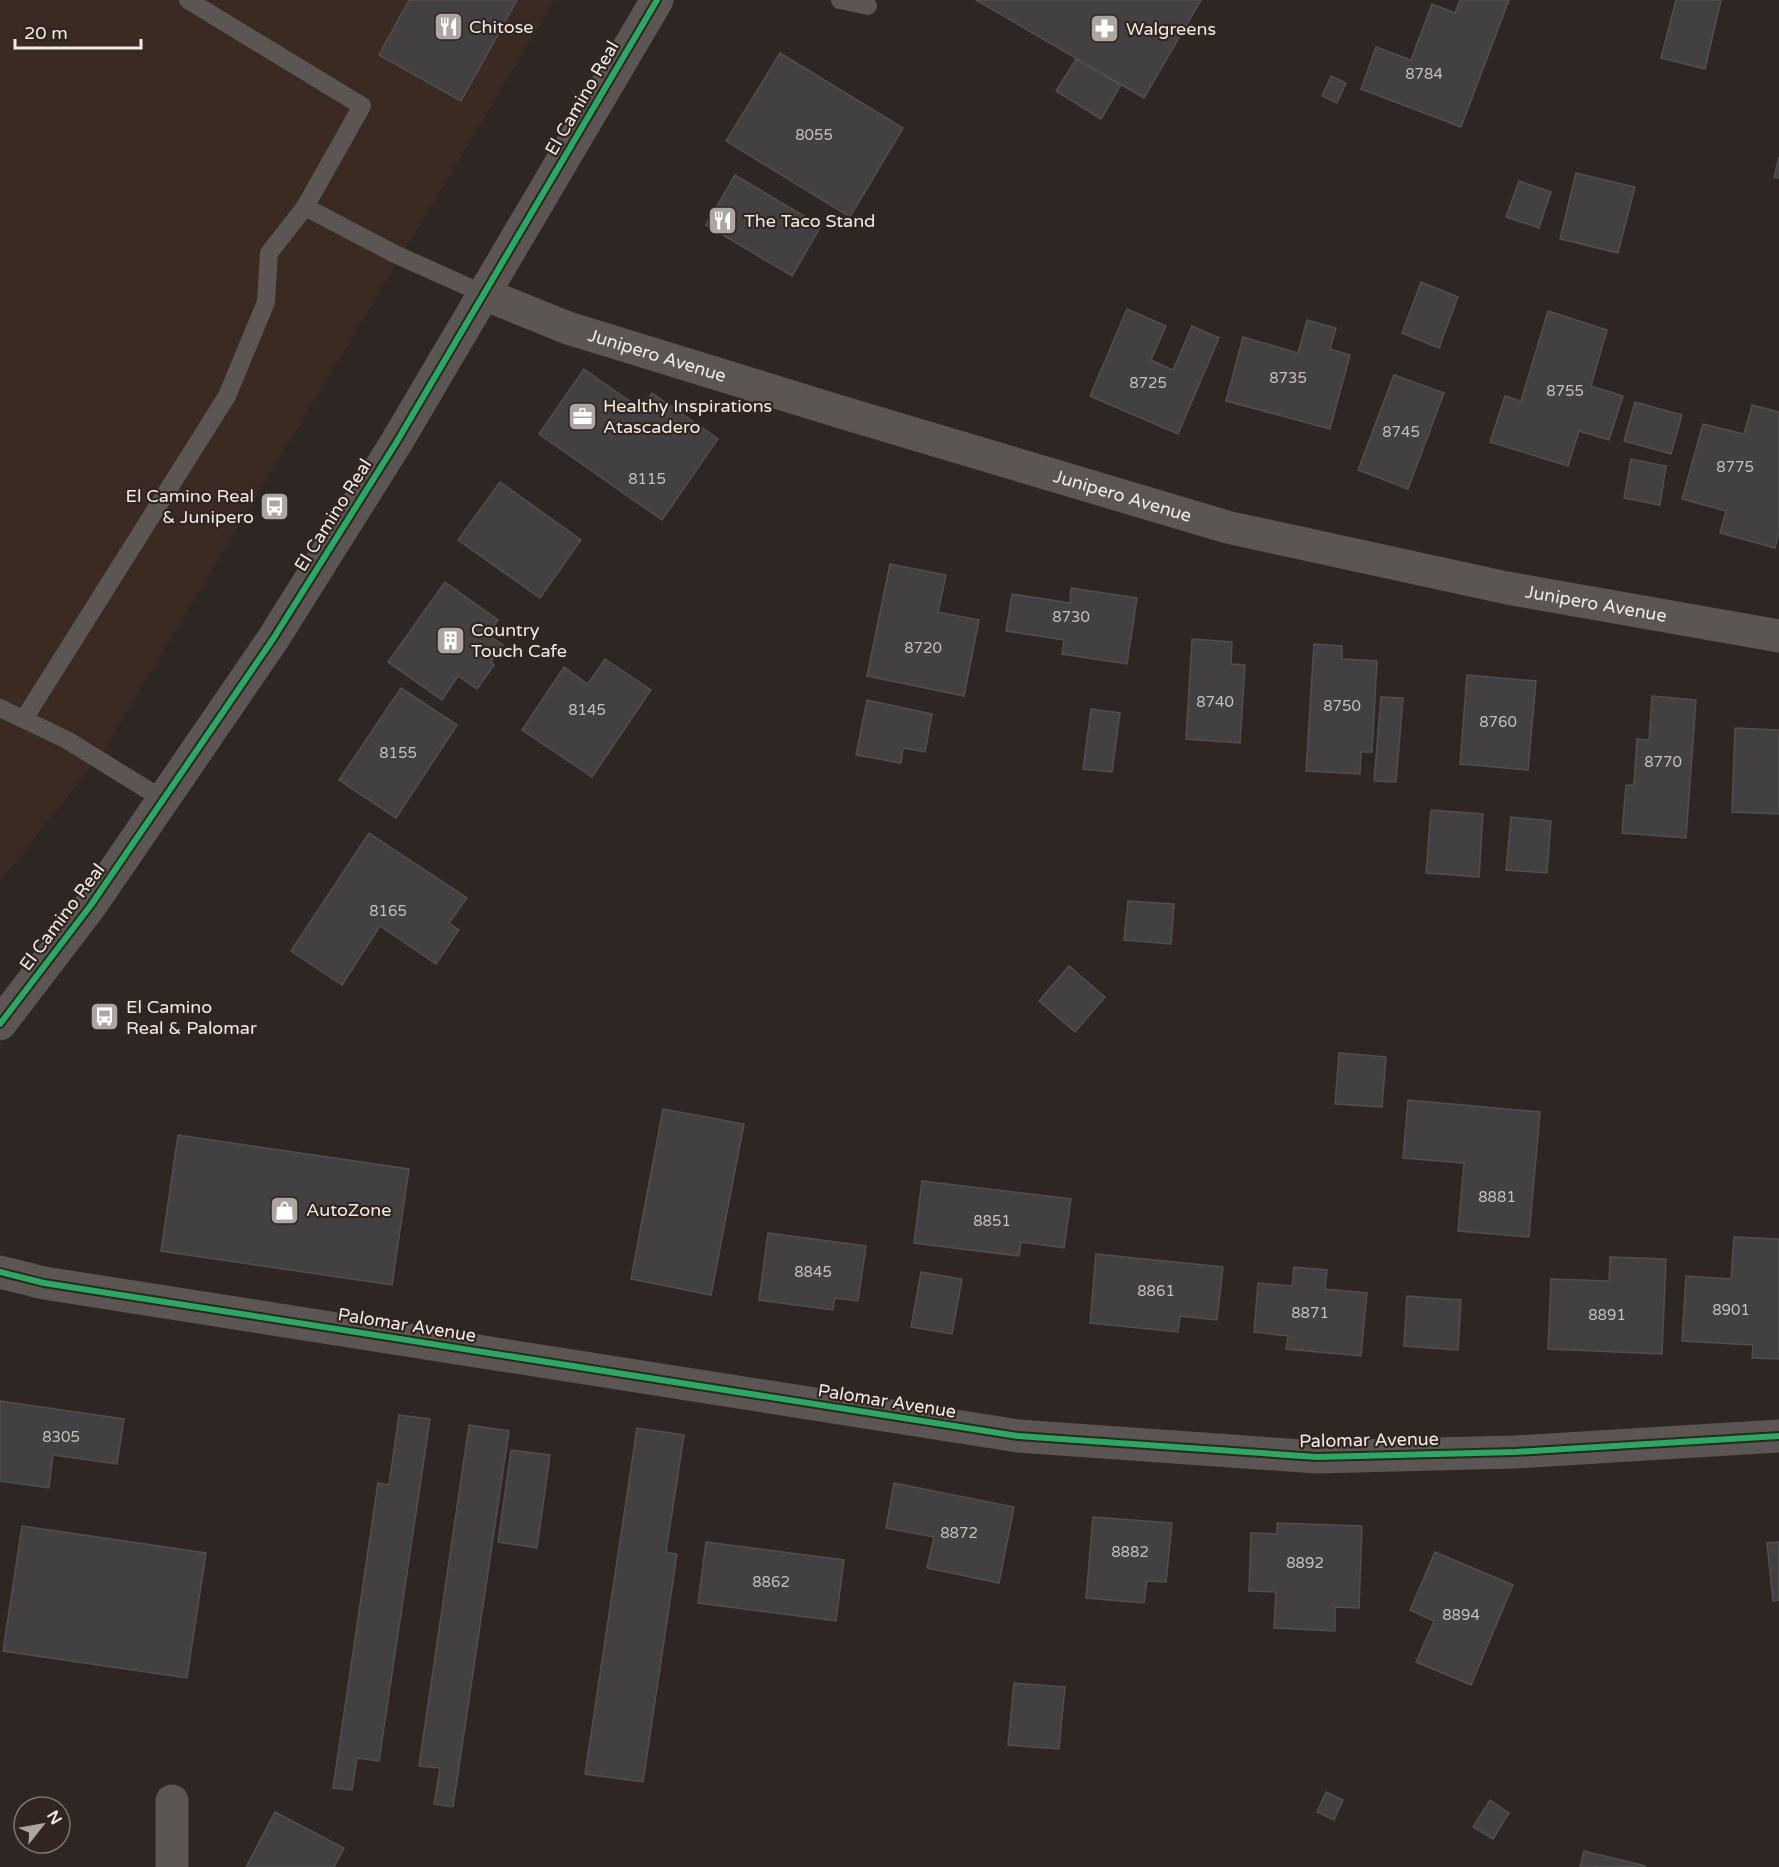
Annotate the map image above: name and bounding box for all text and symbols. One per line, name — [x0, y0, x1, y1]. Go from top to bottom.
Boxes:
restaurant icon: Chitose — [432, 11, 464, 43]
scale bar — [15, 12, 141, 50]
pharmacy icon: Walgreens — [1089, 13, 1121, 45]
place label: Chitose — [469, 16, 533, 38]
place label: Walgreens — [1126, 18, 1216, 40]
text: 20 m — [24, 22, 68, 44]
street label: El Camino Real — [540, 37, 624, 159]
house number: 8784 — [1405, 65, 1443, 83]
house number: 8055 — [795, 126, 833, 144]
restaurant icon: The Taco Stand — [707, 205, 739, 237]
place label: The Taco Stand — [744, 210, 875, 232]
street label: Junipero Avenue — [586, 324, 729, 387]
house number: 8735 — [1269, 369, 1307, 387]
house number: 8725 — [1129, 374, 1167, 392]
house number: 8755 — [1546, 382, 1584, 400]
place label: Healthy Inspirations Atascadero — [603, 395, 772, 438]
office icon: Healthy Inspirations Atascadero — [566, 400, 598, 432]
house number: 8745 — [1382, 423, 1420, 441]
street label: El Camino Real — [290, 455, 376, 575]
house number: 8775 — [1716, 458, 1754, 476]
street label: Junipero Avenue — [1051, 465, 1194, 527]
house number: 8115 — [628, 470, 666, 488]
place label: El Camino Real & Junipero — [126, 485, 254, 528]
bus stop icon: El Camino Real & Junipero — [259, 490, 291, 522]
street label: Junipero Avenue — [1524, 580, 1668, 627]
house number: 8730 — [1052, 608, 1090, 626]
place label: Country Touch Cafe — [471, 619, 567, 662]
building icon: Country Touch Cafe — [434, 624, 466, 656]
house number: 8720 — [904, 639, 942, 657]
house number: 8740 — [1196, 693, 1234, 711]
house number: 8750 — [1323, 697, 1361, 715]
house number: 8145 — [568, 701, 606, 719]
house number: 8760 — [1479, 713, 1517, 731]
house number: 8155 — [379, 744, 417, 762]
house number: 8770 — [1644, 753, 1682, 771]
street label: El Camino Real — [15, 859, 109, 975]
house number: 8165 — [369, 902, 407, 920]
place label: El Camino Real & Palomar — [126, 996, 257, 1039]
bus stop icon: El Camino Real & Palomar — [89, 1001, 121, 1033]
house number: 8881 — [1478, 1188, 1516, 1206]
shop icon: AutoZone — [269, 1194, 301, 1226]
place label: AutoZone — [306, 1199, 391, 1221]
house number: 8851 — [973, 1212, 1011, 1230]
house number: 8845 — [794, 1263, 832, 1281]
house number: 8861 — [1137, 1282, 1175, 1300]
house number: 8901 — [1712, 1301, 1750, 1319]
street label: Palomar Avenue — [336, 1303, 478, 1347]
house number: 8871 — [1291, 1304, 1329, 1322]
house number: 8891 — [1588, 1306, 1626, 1324]
street label: Palomar Avenue — [816, 1379, 958, 1423]
house number: 8305 — [42, 1428, 80, 1446]
street label: Palomar Avenue — [1299, 1428, 1439, 1452]
house number: 8872 — [940, 1524, 978, 1542]
house number: 8882 — [1111, 1543, 1149, 1561]
house number: 8892 — [1286, 1554, 1324, 1572]
house number: 8862 — [752, 1573, 790, 1591]
house number: 8894 — [1442, 1606, 1480, 1624]
north arrow — [12, 1795, 72, 1855]
text: N — [42, 1807, 66, 1828]

